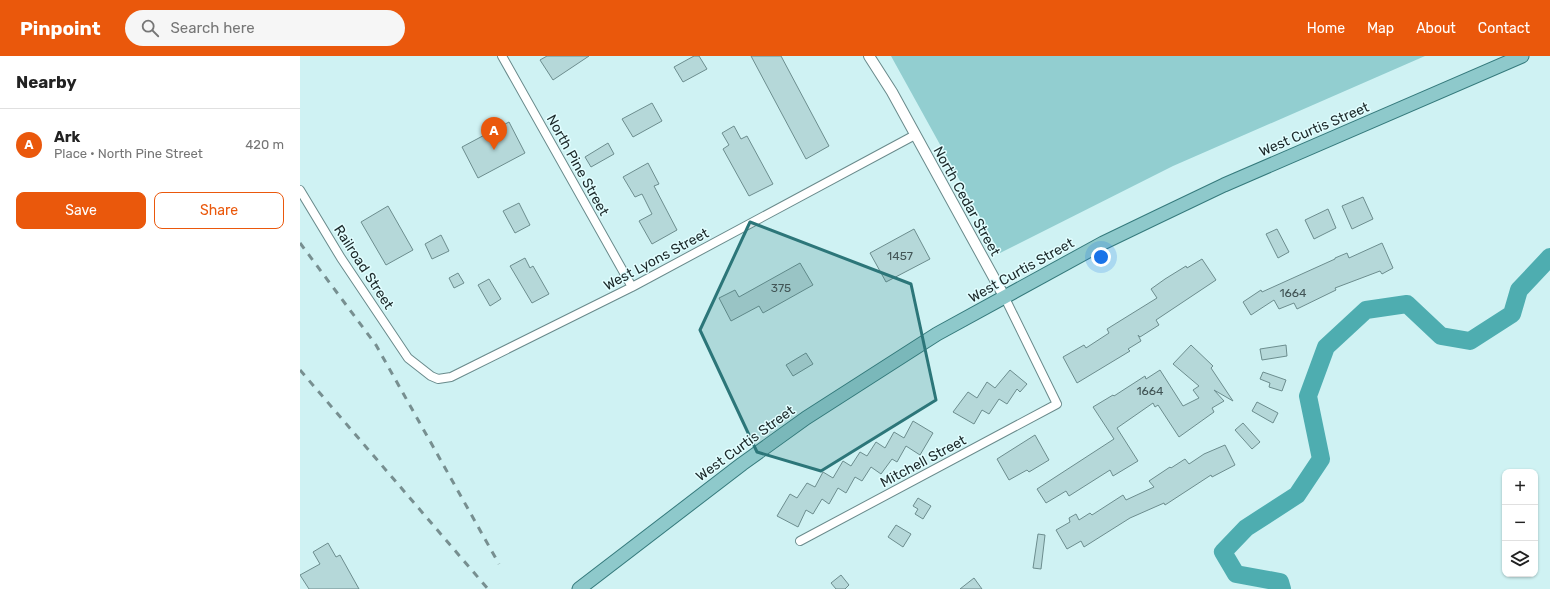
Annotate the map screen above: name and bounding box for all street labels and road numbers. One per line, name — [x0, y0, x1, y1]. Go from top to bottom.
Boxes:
street label: West Curtis Street — [1257, 98, 1372, 160]
street label: North Pine Street — [543, 112, 613, 219]
street label: North Cedar Street — [929, 143, 1004, 259]
street label: Railroad Street — [330, 222, 397, 313]
street label: West Lyons Street — [601, 224, 712, 294]
street label: West Curtis Street — [966, 234, 1077, 306]
street label: West Curtis Street — [693, 402, 798, 485]
street label: Mitchell Street — [877, 431, 970, 491]

